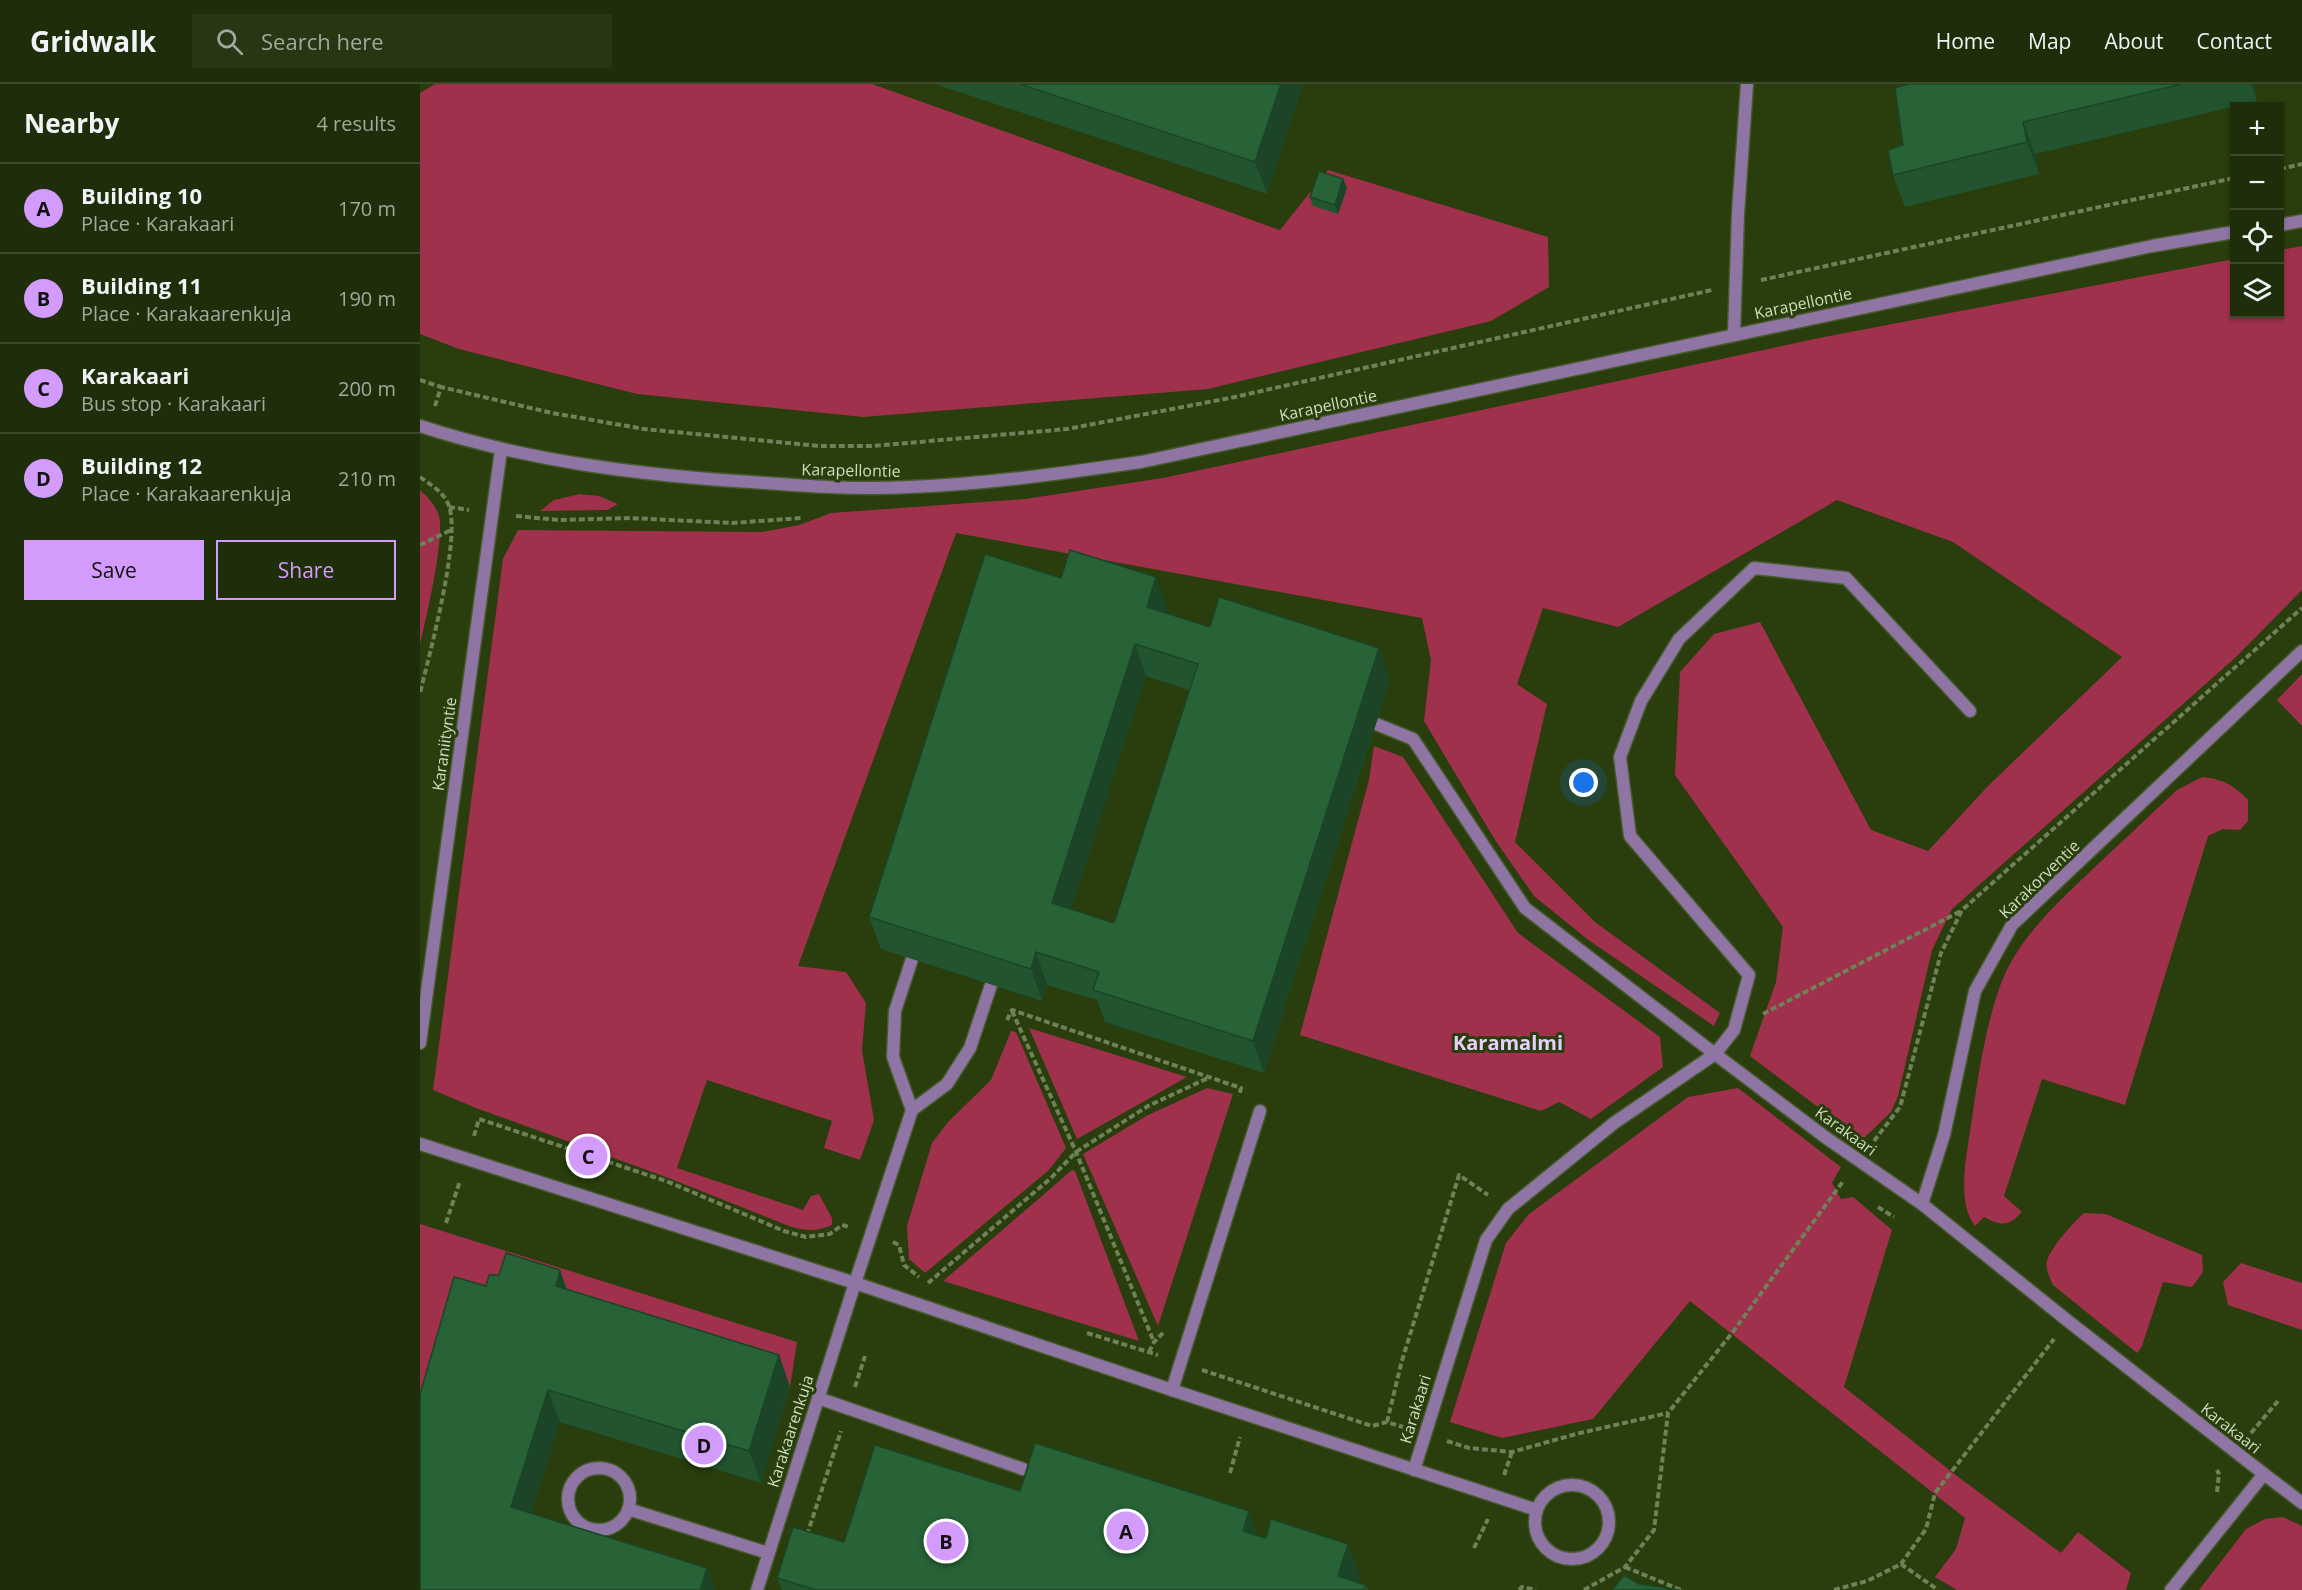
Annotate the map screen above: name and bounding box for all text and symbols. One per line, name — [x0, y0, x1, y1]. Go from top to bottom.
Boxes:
search box — [192, 14, 612, 68]
text: Gridwalk — [30, 22, 156, 60]
icon: search — [213, 25, 246, 58]
text: Search here — [261, 26, 384, 56]
text: Home — [1936, 27, 1995, 55]
text: Map — [2028, 27, 2071, 55]
text: About — [2104, 27, 2164, 55]
text: Contact — [2197, 27, 2272, 55]
map controls — [2230, 102, 2284, 318]
button: + — [2230, 102, 2284, 156]
text: Nearby — [24, 105, 119, 141]
text: 4 results — [316, 110, 396, 137]
button: − — [2230, 156, 2284, 210]
text: Building 10 — [81, 180, 202, 210]
text: A — [37, 195, 50, 222]
text: 170 m — [338, 195, 396, 222]
text: Place · Karakaari — [81, 210, 234, 237]
button: locate — [2230, 210, 2284, 264]
button: layers — [2230, 264, 2284, 318]
text: Building 11 — [81, 270, 202, 300]
street label: Karapellontie — [1752, 282, 1854, 324]
text: B — [37, 285, 50, 312]
text: 190 m — [338, 285, 396, 312]
text: Place · Karakaarenkuja — [81, 300, 292, 327]
text: Karakaari — [81, 360, 189, 390]
text: C — [37, 375, 50, 402]
text: 200 m — [338, 375, 396, 402]
street label: Karapellontie — [1277, 384, 1379, 426]
text: Bus stop · Karakaari — [81, 390, 266, 417]
text: Building 12 — [81, 450, 202, 480]
street label: Karapellontie — [801, 458, 901, 482]
text: D — [36, 465, 51, 492]
text: 210 m — [338, 465, 396, 492]
text: Place · Karakaarenkuja — [81, 480, 292, 507]
button: Save — [24, 540, 204, 600]
button: Share — [216, 540, 396, 600]
street label: Karaniityntie — [427, 696, 461, 792]
your location — [1569, 768, 1598, 797]
street label: Karakorventie — [1994, 835, 2084, 923]
district label: Karamalmi — [1453, 1029, 1563, 1056]
street label: Karakaari — [1811, 1101, 1881, 1161]
pin: C — [568, 1134, 608, 1178]
street label: Karakaarenkuja — [761, 1372, 819, 1490]
street label: Karakaari — [1394, 1372, 1436, 1446]
street label: Karakaari — [2196, 1398, 2266, 1458]
pin: D — [684, 1422, 724, 1468]
pin: A — [1106, 1508, 1146, 1554]
pin: B — [926, 1518, 966, 1564]

